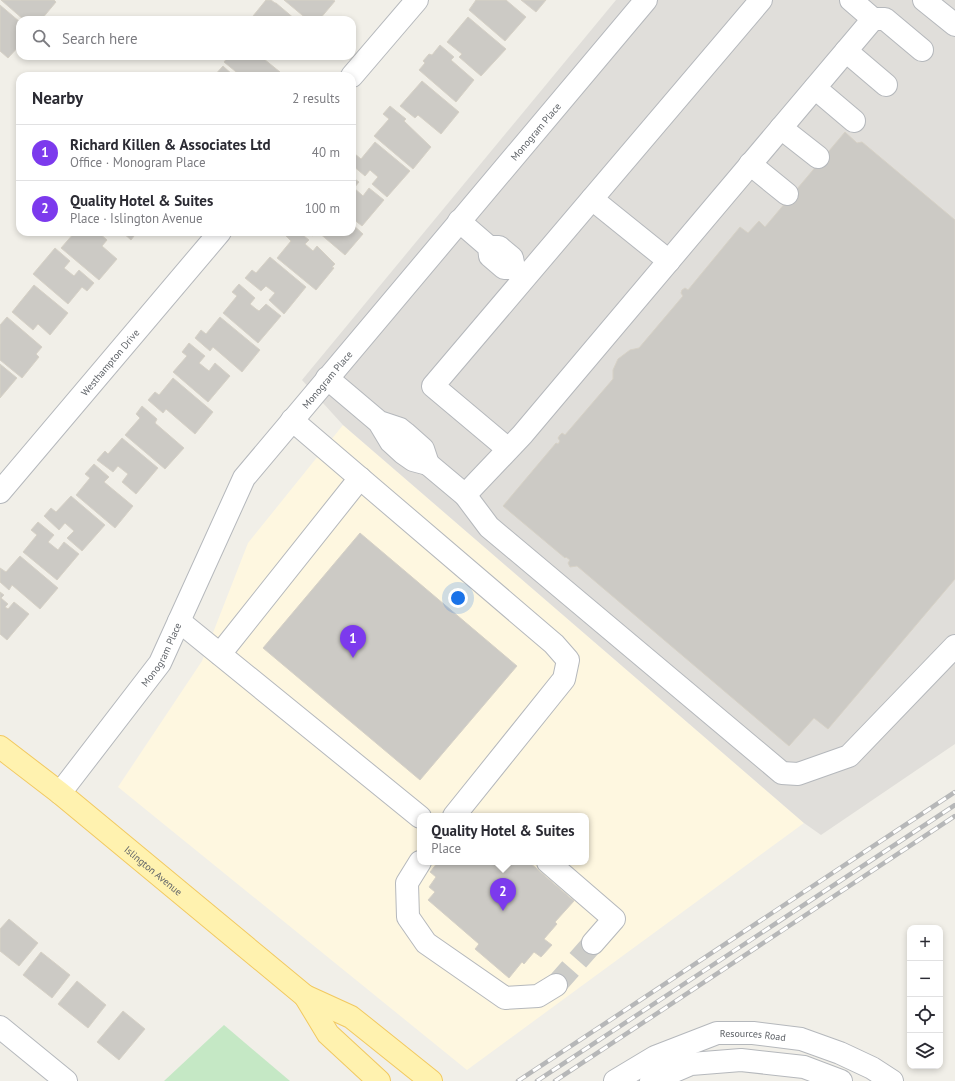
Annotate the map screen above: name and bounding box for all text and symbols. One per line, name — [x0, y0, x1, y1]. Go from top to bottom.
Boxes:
search box — [16, 16, 356, 60]
icon: search — [30, 27, 52, 49]
text: Search here — [62, 29, 138, 48]
text: Nearby — [32, 87, 83, 109]
text: 2 results — [292, 90, 340, 107]
street label: Monogram Place — [508, 100, 564, 163]
text: Richard Killen & Associates Ltd — [70, 135, 271, 154]
text: 1 — [41, 144, 49, 161]
text: 40 m — [312, 144, 340, 161]
text: Office · Monogram Place — [70, 154, 206, 171]
text: Quality Hotel & Suites — [70, 191, 213, 210]
text: 2 — [41, 200, 49, 217]
text: 100 m — [305, 200, 340, 217]
text: Place · Islington Avenue — [70, 210, 203, 227]
street label: Westhampton Drive — [78, 326, 142, 399]
street label: Monogram Place — [299, 348, 355, 411]
your location — [448, 588, 468, 608]
street label: Monogram Place — [138, 621, 184, 689]
pin: 1 — [340, 625, 366, 658]
popup — [417, 813, 589, 865]
text: Quality Hotel & Suites — [431, 821, 575, 840]
text: Place — [431, 840, 461, 857]
street label: Islington Avenue — [122, 843, 185, 899]
pin: 2 — [490, 878, 516, 911]
map controls — [907, 925, 943, 1069]
button: + — [907, 925, 943, 961]
button: − — [907, 961, 943, 997]
button: locate — [907, 997, 943, 1033]
street label: Resources Road — [720, 1027, 787, 1044]
button: layers — [907, 1033, 943, 1069]

